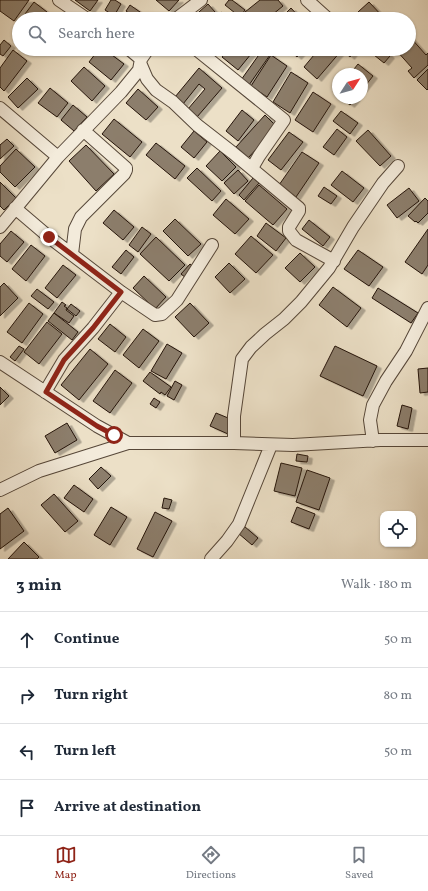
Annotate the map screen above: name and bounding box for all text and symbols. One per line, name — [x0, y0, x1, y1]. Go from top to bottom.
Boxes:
search box — [12, 12, 416, 56]
icon: search — [26, 23, 48, 45]
text: Search here — [58, 24, 135, 45]
north arrow — [332, 68, 368, 104]
route end — [40, 228, 58, 246]
route start — [105, 426, 123, 444]
map controls — [380, 511, 416, 547]
button: locate — [380, 511, 416, 547]
text: 3 min — [16, 574, 62, 597]
text: Walk · 180 m — [341, 576, 412, 594]
icon: ahead — [16, 629, 38, 651]
text: Continue — [54, 629, 119, 650]
text: 50 m — [384, 631, 412, 649]
icon: right — [16, 685, 38, 707]
text: Turn right — [54, 685, 128, 706]
text: 80 m — [383, 687, 412, 705]
icon: left — [16, 741, 38, 763]
text: Turn left — [54, 741, 116, 762]
text: 50 m — [384, 743, 412, 761]
icon: arrive — [16, 797, 38, 819]
text: Arrive at destination — [54, 797, 201, 818]
tab: Map — [55, 844, 77, 883]
tab: Directions — [186, 844, 236, 883]
tab: Saved — [345, 844, 373, 883]

